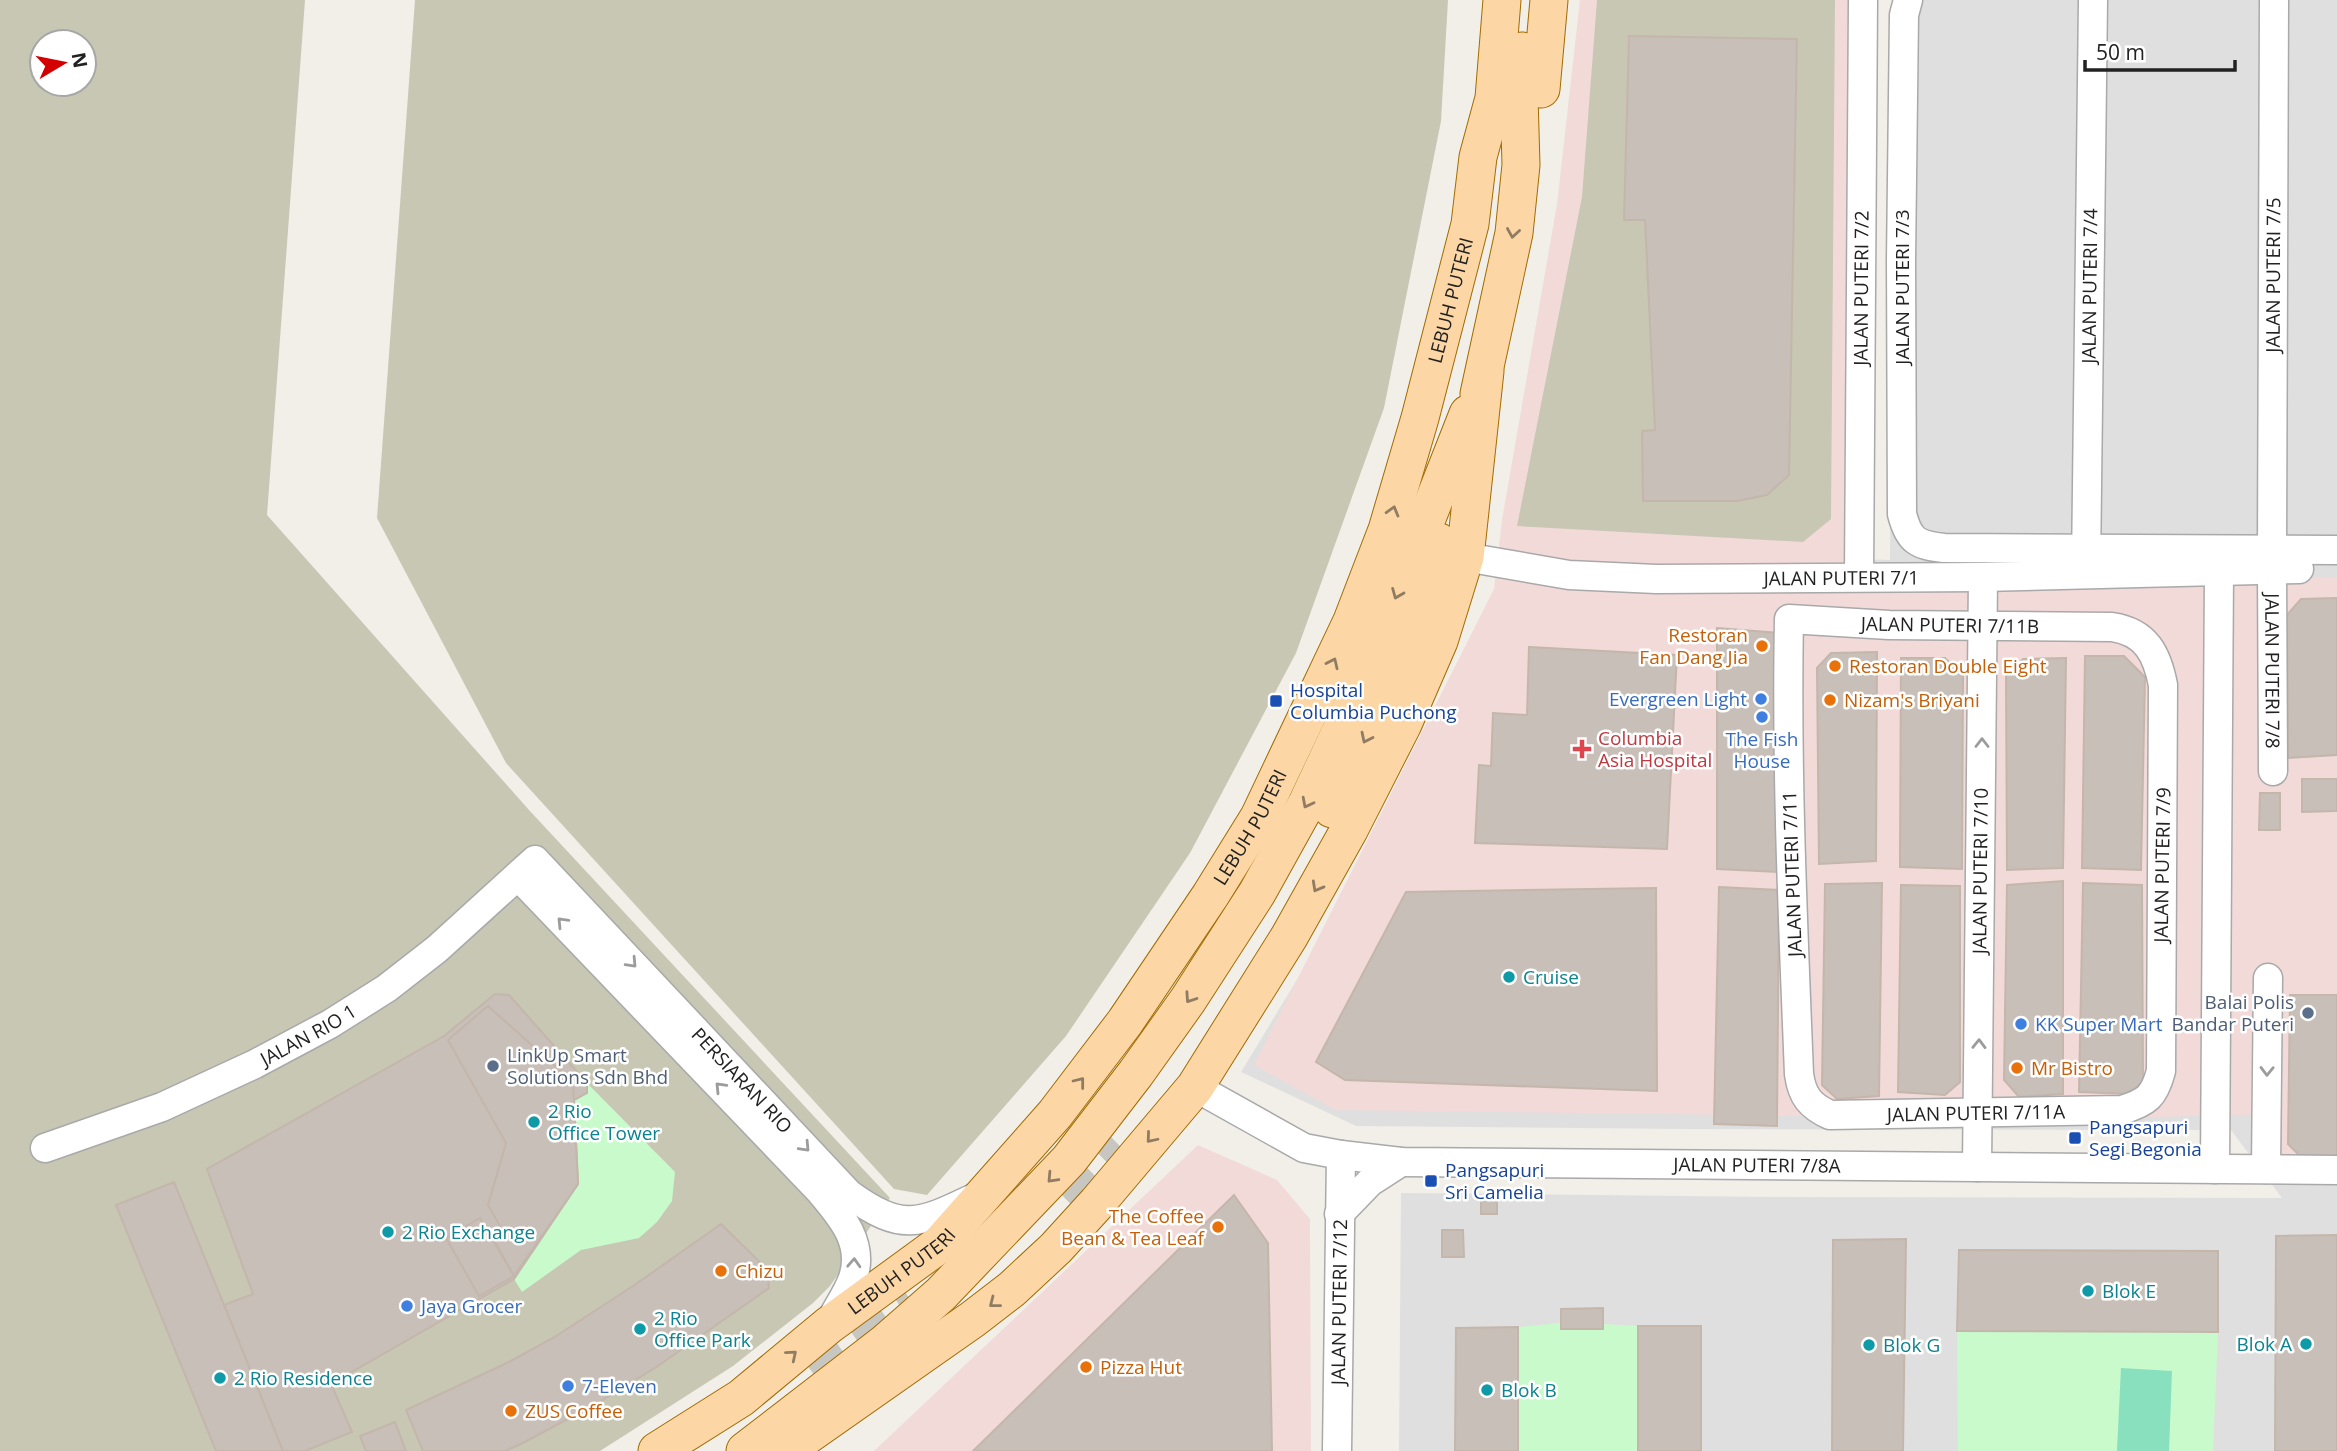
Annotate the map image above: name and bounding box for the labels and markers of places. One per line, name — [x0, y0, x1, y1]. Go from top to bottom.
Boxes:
place label: Restoran Fan Dang Jia — [1639, 622, 1748, 670]
marker: Restoran Fan Dang Jia — [1754, 638, 1770, 654]
place label: Restoran Double Eight — [1849, 653, 2047, 679]
marker: Restoran Double Eight — [1827, 658, 1843, 674]
place label: Hospital Columbia Puchong — [1290, 677, 1457, 725]
place label: Evergreen Light — [1609, 686, 1747, 712]
place label: Nizam's Briyani — [1844, 687, 1980, 713]
marker: Evergreen Light — [1753, 691, 1769, 707]
marker: Nizam's Briyani — [1822, 692, 1838, 708]
marker: Hospital Columbia Puchong — [1268, 693, 1284, 709]
marker: The Fish House — [1754, 709, 1770, 725]
place label: Columbia Asia Hospital — [1598, 725, 1712, 773]
place label: The Fish House — [1725, 726, 1799, 774]
marker: Columbia Asia Hospital — [1572, 739, 1592, 759]
place label: Cruise — [1523, 964, 1579, 990]
marker: Cruise — [1501, 969, 1517, 985]
place label: Balai Polis Bandar Puteri — [2172, 989, 2294, 1037]
marker: Balai Polis Bandar Puteri — [2300, 1005, 2316, 1021]
place label: KK Super Mart — [2035, 1011, 2163, 1037]
marker: KK Super Mart — [2013, 1016, 2029, 1032]
place label: LinkUp Smart Solutions Sdn Bhd — [507, 1042, 668, 1090]
place label: Mr Bistro — [2031, 1055, 2113, 1081]
marker: LinkUp Smart Solutions Sdn Bhd — [485, 1058, 501, 1074]
marker: Mr Bistro — [2009, 1060, 2025, 1076]
place label: 2 Rio Office Tower — [548, 1098, 660, 1146]
marker: 2 Rio Office Tower — [526, 1114, 542, 1130]
place label: Pangsapuri Segi Begonia — [2089, 1114, 2202, 1162]
marker: Pangsapuri Segi Begonia — [2067, 1130, 2083, 1146]
place label: Pangsapuri Sri Camelia — [1445, 1157, 1544, 1205]
marker: Pangsapuri Sri Camelia — [1423, 1173, 1439, 1189]
place label: The Coffee Bean & Tea Leaf — [1061, 1203, 1206, 1251]
place label: 2 Rio Exchange — [402, 1219, 535, 1245]
marker: The Coffee Bean & Tea Leaf — [1210, 1219, 1226, 1235]
marker: 2 Rio Exchange — [380, 1224, 396, 1240]
place label: Chizu — [735, 1258, 784, 1284]
marker: Chizu — [713, 1263, 729, 1279]
place label: Blok E — [2102, 1278, 2156, 1304]
marker: Blok E — [2080, 1283, 2096, 1299]
place label: Jaya Grocer — [419, 1293, 522, 1319]
marker: Jaya Grocer — [399, 1298, 415, 1314]
place label: 2 Rio Office Park — [654, 1305, 751, 1353]
marker: 2 Rio Office Park — [632, 1321, 648, 1337]
place label: Blok A — [2237, 1331, 2292, 1357]
place label: Blok G — [1883, 1332, 1940, 1358]
marker: Blok A — [2298, 1336, 2314, 1352]
marker: Blok G — [1861, 1337, 1877, 1353]
place label: Pizza Hut — [1100, 1354, 1182, 1380]
marker: Pizza Hut — [1078, 1359, 1094, 1375]
place label: 2 Rio Residence — [234, 1365, 373, 1391]
marker: 2 Rio Residence — [212, 1370, 228, 1386]
place label: 7-Eleven — [582, 1373, 657, 1399]
place label: Blok B — [1501, 1377, 1557, 1403]
marker: 7-Eleven — [560, 1378, 576, 1394]
marker: Blok B — [1479, 1382, 1495, 1398]
place label: ZUS Coffee — [525, 1398, 623, 1424]
marker: ZUS Coffee — [503, 1403, 519, 1419]

